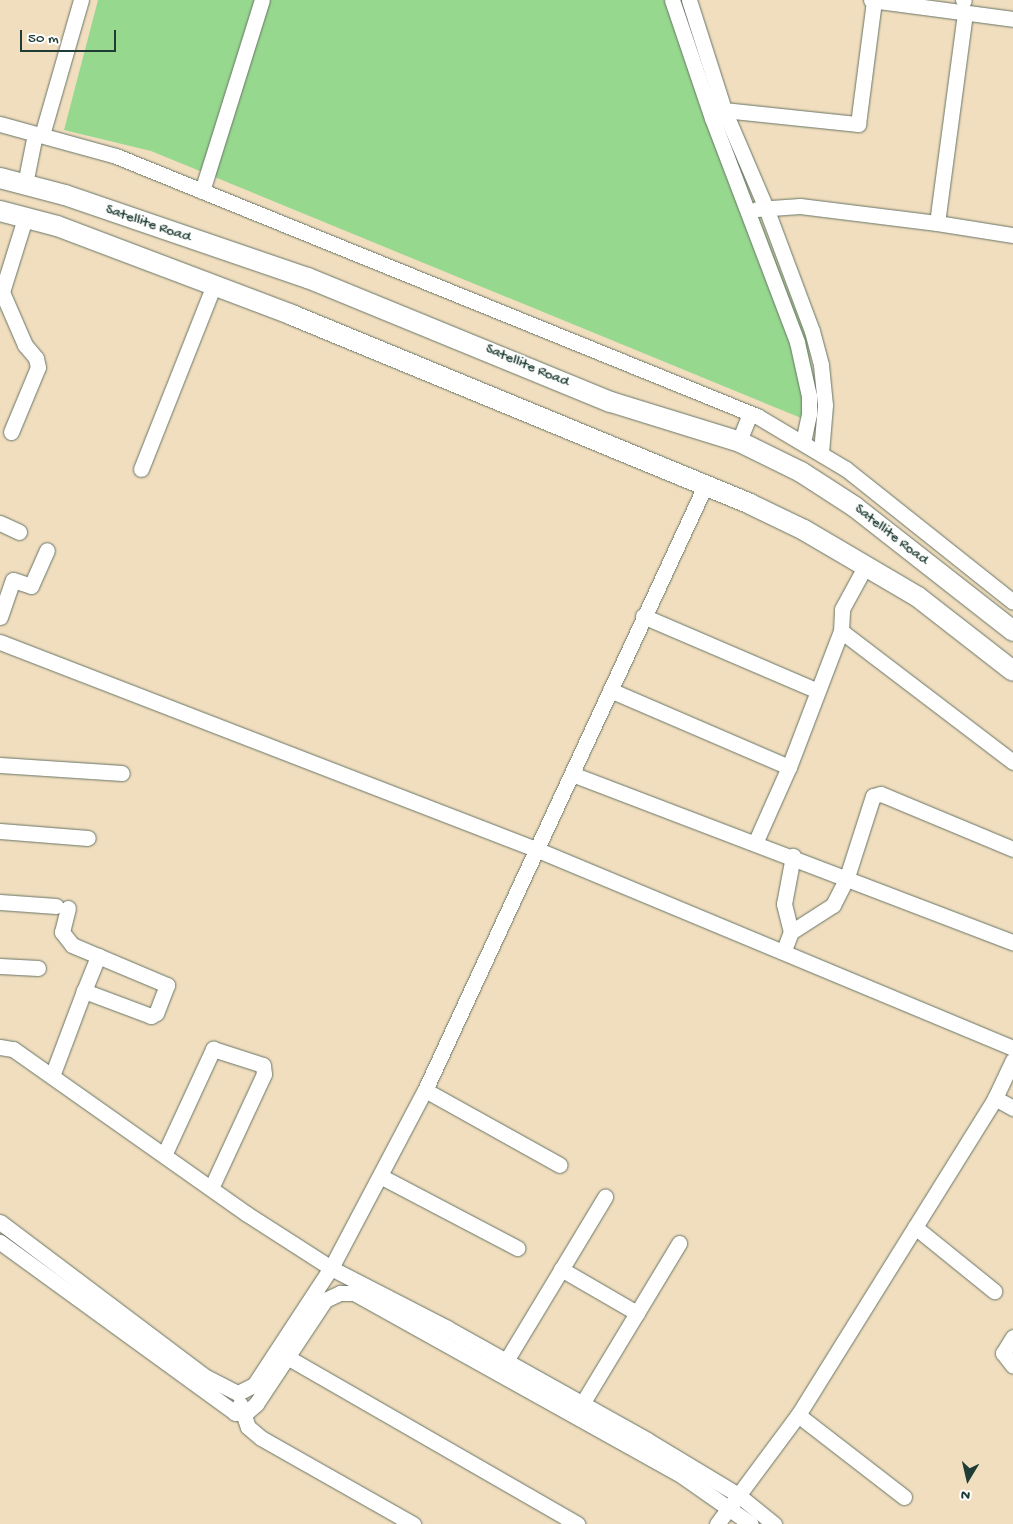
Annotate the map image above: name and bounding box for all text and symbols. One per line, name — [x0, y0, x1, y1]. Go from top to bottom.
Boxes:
scale bar — [22, 20, 119, 52]
text: 50 m — [28, 30, 59, 48]
street label: Satellite Road — [103, 201, 193, 247]
street label: Satellite Road — [482, 340, 572, 392]
street label: Satellite Road — [850, 500, 932, 570]
north arrow — [943, 1454, 993, 1504]
text: N — [960, 1485, 971, 1503]

